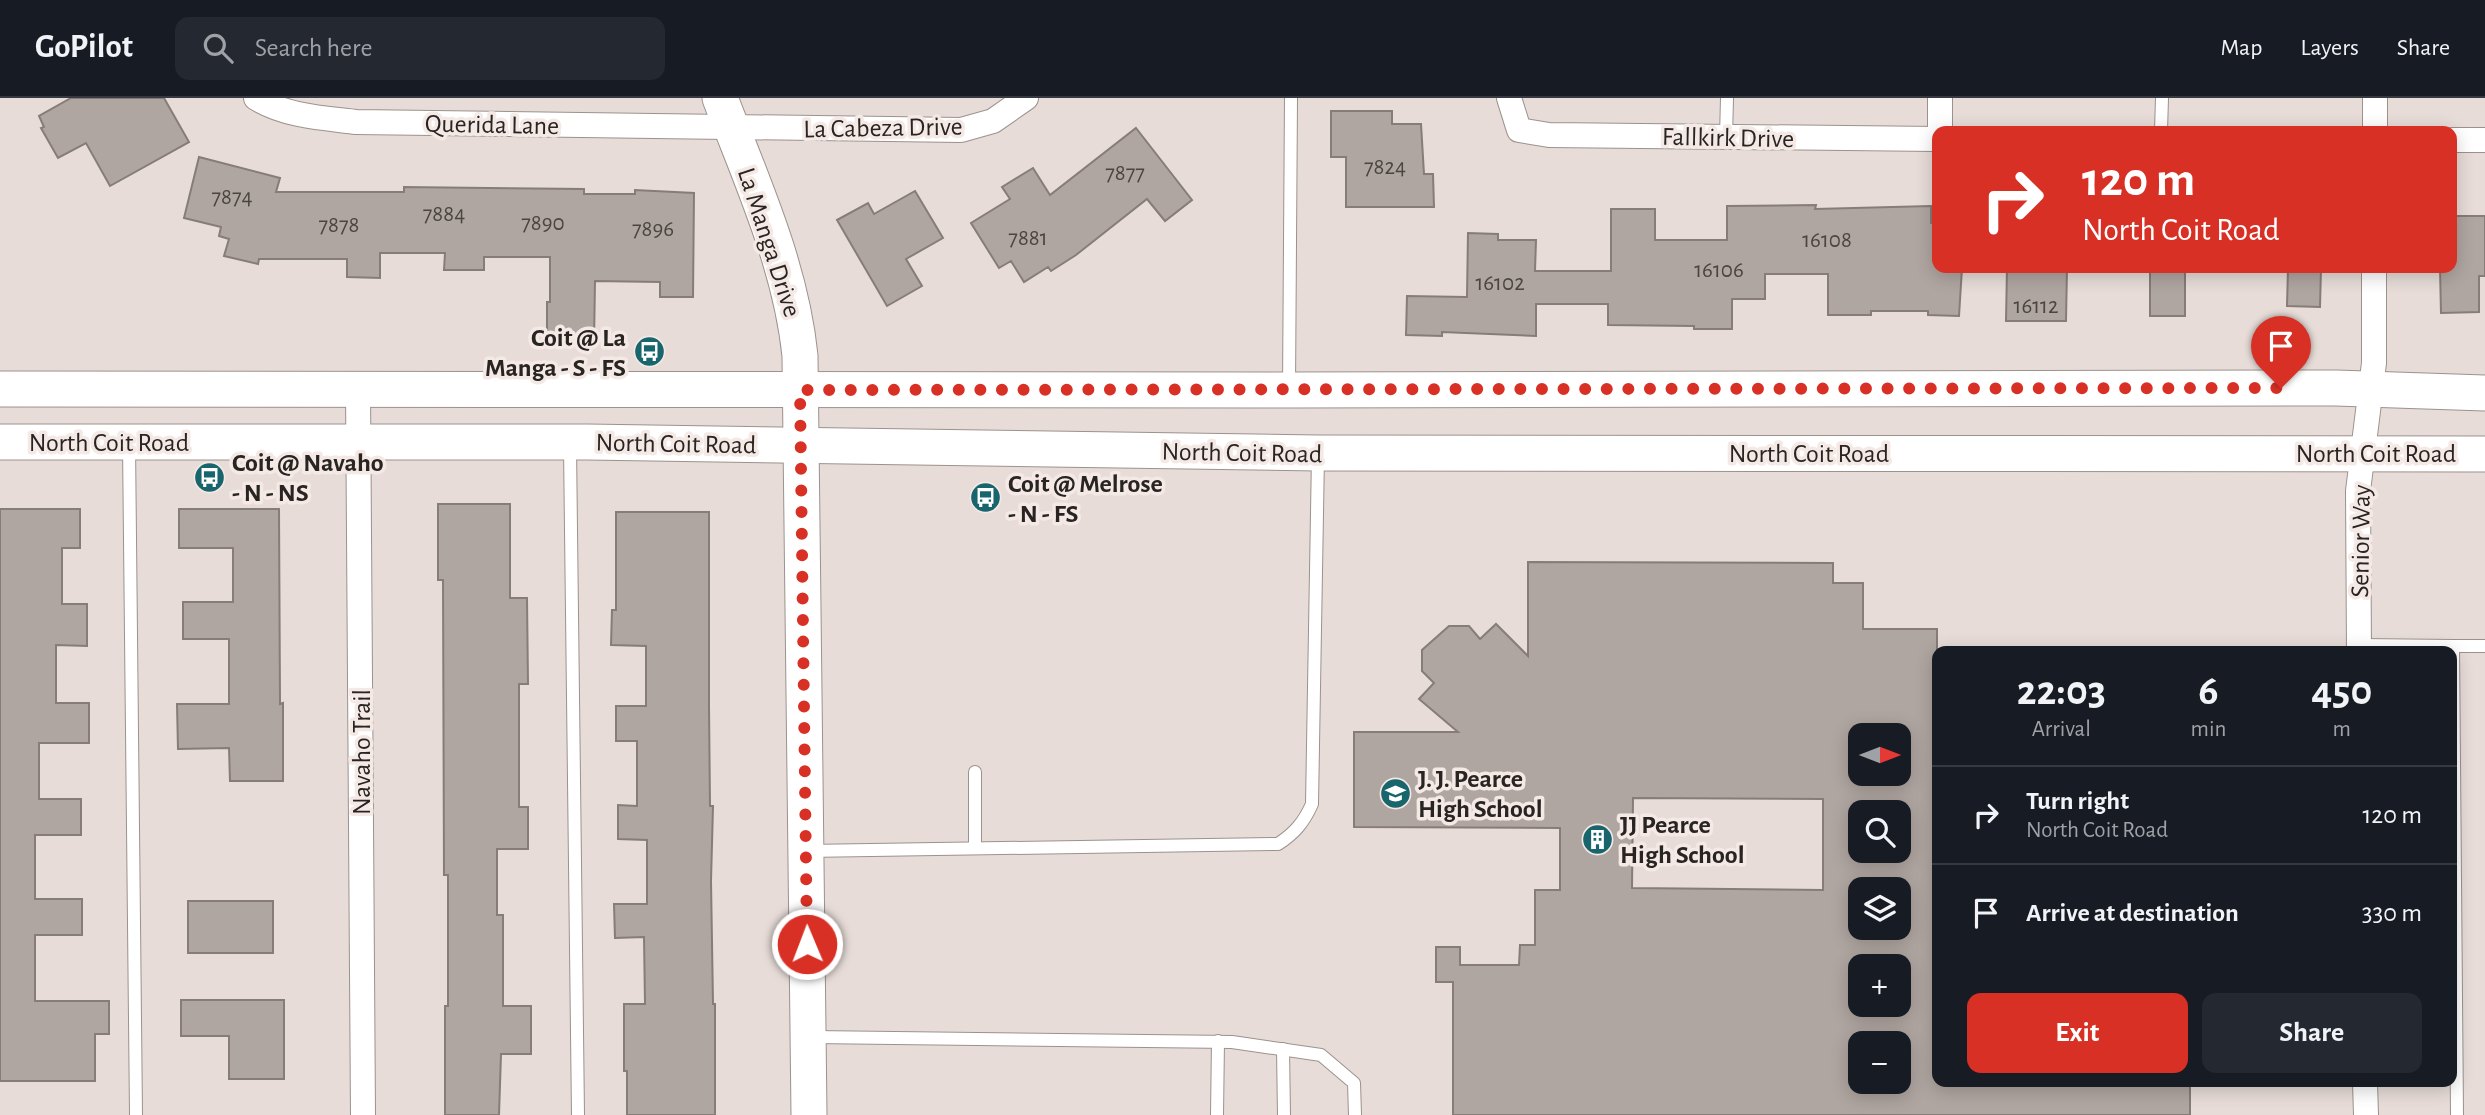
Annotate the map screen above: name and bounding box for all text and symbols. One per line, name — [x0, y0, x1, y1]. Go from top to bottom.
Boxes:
search box — [175, 17, 665, 80]
icon: search — [199, 29, 237, 67]
text: GoPilot — [35, 31, 133, 64]
text: Search here — [255, 35, 372, 61]
text: Map — [2220, 36, 2262, 60]
text: Layers — [2300, 36, 2359, 60]
text: Share — [2397, 36, 2450, 60]
street label: Querida Lane — [425, 111, 559, 139]
street label: La Cabeza Drive — [803, 114, 963, 142]
street label: Fallkirk Drive — [1662, 124, 1794, 152]
icon: right — [1967, 154, 2058, 245]
house number: 7824 — [1364, 156, 1406, 179]
text: 120 m — [2082, 156, 2195, 205]
house number: 7877 — [1105, 162, 1145, 185]
street label: La Manga Drive — [733, 164, 805, 320]
house number: 7874 — [211, 186, 253, 209]
house number: 7884 — [423, 203, 465, 226]
house number: 7890 — [521, 212, 565, 235]
house number: 7878 — [319, 214, 360, 237]
text: North Coit Road — [2082, 214, 2280, 246]
house number: 7896 — [632, 218, 674, 241]
house number: 7881 — [1008, 227, 1048, 250]
house number: 16108 — [1802, 229, 1852, 252]
house number: 16106 — [1694, 259, 1744, 282]
house number: 16102 — [1475, 272, 1525, 295]
house number: 16112 — [2013, 295, 2059, 318]
pin — [2251, 316, 2311, 388]
place label: Coit @ La Manga - S - FS — [485, 325, 626, 381]
icon: arrive — [2262, 327, 2300, 365]
bus stop icon: Coit @ La Manga - S - FS — [632, 335, 666, 369]
street label: North Coit Road — [29, 430, 189, 456]
street label: North Coit Road — [595, 430, 757, 458]
street label: North Coit Road — [1161, 439, 1323, 467]
street label: North Coit Road — [1729, 441, 1889, 467]
street label: North Coit Road — [2296, 441, 2456, 467]
place label: Coit @ Navaho - N - NS — [232, 450, 384, 506]
bus stop icon: Coit @ Navaho - N - NS — [192, 460, 226, 494]
place label: Coit @ Melrose - N - FS — [1008, 471, 1163, 527]
bus stop icon: Coit @ Melrose - N - FS — [968, 481, 1002, 515]
street label: Senior Way — [2347, 484, 2375, 598]
text: 22:03 — [2017, 670, 2106, 712]
text: 6 — [2198, 670, 2219, 712]
text: 450 — [2311, 670, 2372, 712]
street label: Navaho Trail — [349, 689, 375, 815]
text: Arrival — [2032, 718, 2091, 741]
text: min — [2191, 718, 2226, 741]
text: m — [2333, 718, 2351, 741]
north arrow — [1848, 723, 1911, 786]
map controls — [1848, 723, 1911, 1094]
place label: J. J. Pearce High School — [1418, 766, 1543, 822]
school or university icon: J. J. Pearce High School — [1378, 776, 1412, 810]
text: Turn right — [2026, 788, 2129, 814]
icon: right — [1967, 796, 2005, 834]
button: search — [1848, 800, 1911, 863]
text: 120 m — [2362, 802, 2422, 828]
place label: JJ Pearce High School — [1620, 812, 1745, 868]
text: North Coit Road — [2026, 819, 2168, 842]
building icon: JJ Pearce High School — [1580, 822, 1614, 856]
button: layers — [1848, 877, 1911, 940]
icon: arrive — [1967, 894, 2005, 932]
text: Arrive at destination — [2026, 900, 2239, 926]
text: 330 m — [2362, 900, 2422, 926]
position arrow — [770, 907, 844, 981]
button: + — [1848, 954, 1911, 1017]
button: Exit — [1967, 993, 2188, 1073]
button: Share — [2202, 993, 2422, 1073]
button: − — [1848, 1031, 1911, 1094]

